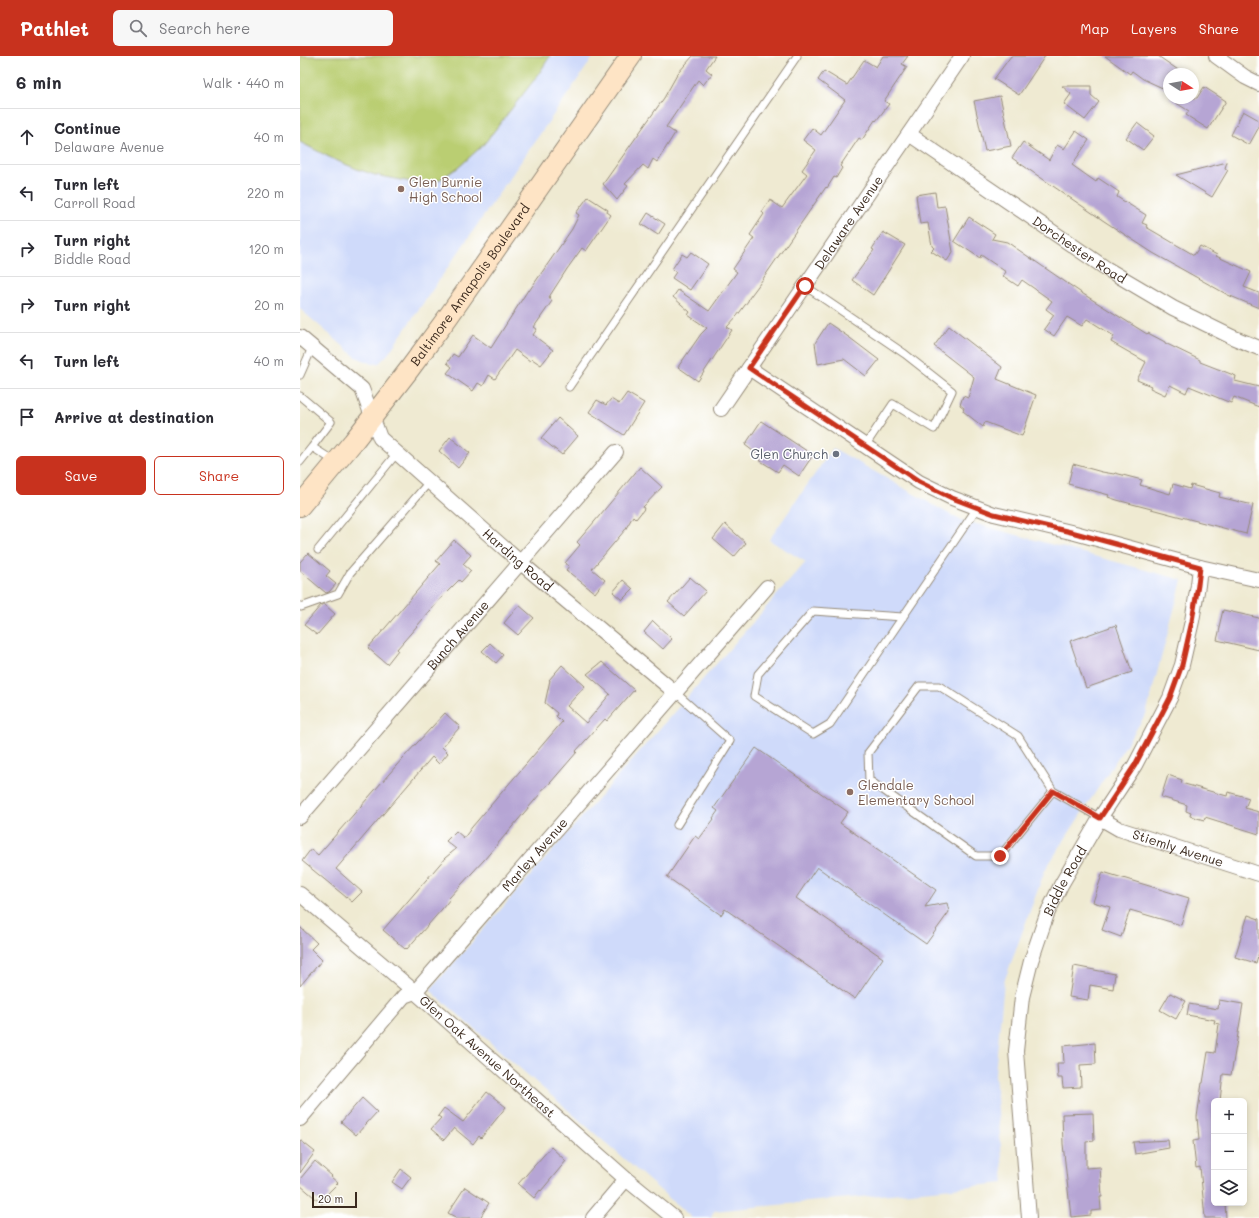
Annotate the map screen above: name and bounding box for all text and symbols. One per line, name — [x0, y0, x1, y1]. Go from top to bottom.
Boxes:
search box — [113, 10, 393, 46]
text: Pathlet — [20, 16, 89, 41]
icon: search — [127, 17, 149, 39]
text: Search here — [159, 18, 250, 38]
text: Map — [1080, 19, 1109, 38]
text: Layers — [1131, 19, 1177, 38]
text: Share — [1199, 19, 1239, 38]
north arrow — [1163, 68, 1199, 104]
text: 6 min — [16, 71, 61, 93]
text: Walk · 440 m — [203, 74, 284, 91]
text: Continue — [54, 118, 121, 138]
icon: ahead — [16, 126, 38, 148]
text: 40 m — [254, 128, 284, 145]
text: Delaware Avenue — [54, 138, 164, 155]
street label: Delaware Avenue — [810, 172, 886, 272]
place label: Glen Burnie High School — [409, 173, 482, 205]
text: Turn left — [54, 174, 119, 194]
icon: left — [16, 182, 38, 204]
text: 220 m — [247, 184, 284, 201]
marker: Glen Burnie High School — [396, 184, 406, 194]
text: Carroll Road — [54, 194, 135, 211]
street label: Baltimore Annapolis Boulevard — [406, 200, 533, 369]
street label: Dorchester Road — [1029, 212, 1130, 287]
text: Turn right — [54, 230, 131, 250]
icon: right — [16, 238, 38, 260]
text: 120 m — [248, 240, 284, 257]
text: Biddle Road — [54, 250, 130, 267]
route start — [796, 277, 814, 295]
icon: right — [16, 294, 38, 316]
text: Turn right — [54, 295, 131, 315]
text: 20 m — [254, 296, 284, 313]
icon: left — [16, 350, 38, 372]
text: Turn left — [54, 351, 119, 371]
text: 40 m — [254, 352, 284, 369]
icon: arrive — [16, 406, 38, 428]
text: Arrive at destination — [54, 407, 214, 427]
place label: Glen Church — [750, 445, 828, 462]
marker: Glen Church — [831, 449, 841, 459]
button: Save — [16, 456, 146, 495]
button: Share — [154, 456, 284, 495]
street label: Harding Road — [480, 524, 557, 594]
street label: Bunch Avenue — [423, 596, 492, 673]
place label: Glendale Elementary School — [858, 776, 975, 808]
marker: Glendale Elementary School — [845, 787, 855, 797]
street label: Marley Avenue — [497, 814, 571, 895]
street label: Stiemly Avenue — [1131, 825, 1226, 870]
street label: Biddle Road — [1039, 843, 1090, 918]
route end — [991, 847, 1009, 865]
street label: Glen Oak Avenue Northeast — [416, 991, 560, 1121]
map controls — [1211, 1098, 1247, 1206]
button: + — [1211, 1098, 1247, 1134]
button: − — [1211, 1134, 1247, 1170]
button: layers — [1211, 1170, 1247, 1206]
scale bar — [312, 1190, 357, 1209]
text: 20 m — [318, 1191, 343, 1206]

